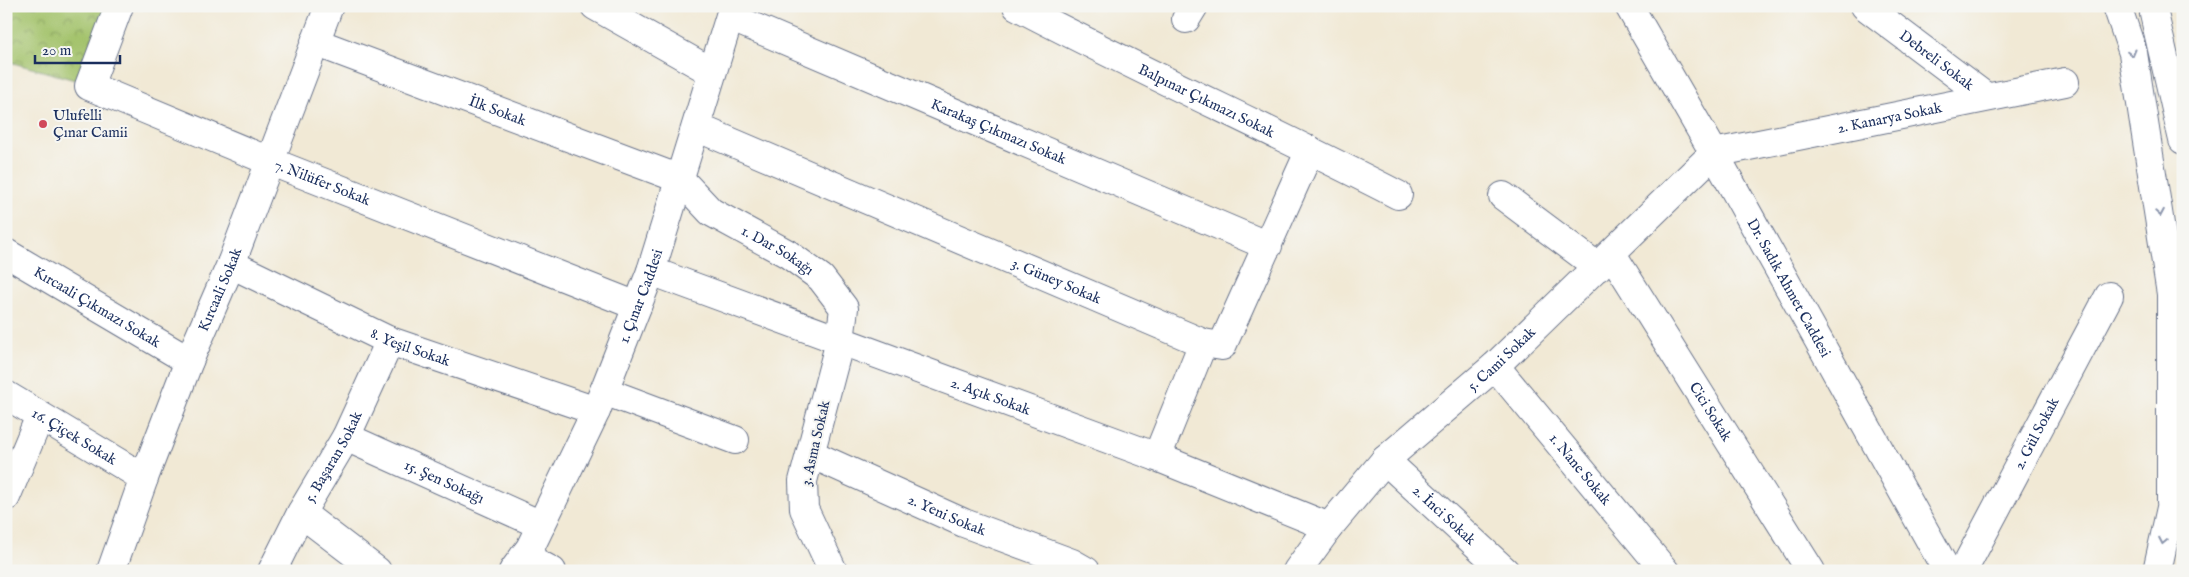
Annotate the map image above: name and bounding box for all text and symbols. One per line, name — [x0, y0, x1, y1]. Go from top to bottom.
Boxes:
street label: Debreli Sokak — [1895, 26, 1979, 95]
scale bar — [35, 32, 120, 64]
text: 20 m — [42, 41, 72, 60]
one-way arrow — [2126, 48, 2137, 57]
street label: Balpınar Çıkmazı Sokak — [1135, 60, 1279, 143]
street label: İlk Sokak — [466, 92, 530, 131]
street label: Karakaş Çıkmazı Sokak — [928, 95, 1070, 169]
street label: 2. Kanarya Sokak — [1836, 98, 1945, 138]
place label: Ulufelli Çınar Camii — [53, 106, 128, 142]
marker: Ulufelli Çınar Camii — [37, 118, 49, 130]
street label: 7. Nilüfer Sokak — [272, 155, 374, 210]
one-way arrow — [2154, 208, 2164, 217]
street label: Dr. Sadık Ahmet Caddesi — [1742, 215, 1835, 361]
street label: 1. Dar Sokağı — [738, 221, 818, 280]
street label: Kırcaali Sokak — [194, 244, 247, 334]
street label: 1. Çınar Caddesi — [615, 247, 667, 346]
street label: 3. Güney Sokak — [1009, 254, 1105, 309]
street label: Kırcaali Çıkmazı Sokak — [30, 262, 165, 353]
street label: 5. Cami Sokak — [1464, 322, 1540, 395]
street label: 8. Yeşil Sokak — [367, 324, 454, 371]
street label: 2. Açık Sokak — [948, 373, 1034, 420]
street label: Cici Sokak — [1685, 379, 1737, 446]
street label: 2. Gül Sokak — [2010, 393, 2064, 473]
street label: 3. Asma Sokak — [796, 398, 835, 488]
street label: 16. Çiçek Sokak — [28, 404, 121, 470]
street label: 5. Başaran Sokak — [301, 407, 367, 506]
street label: 1. Nane Sokak — [1545, 430, 1616, 510]
street label: 15. Şen Sokağı — [401, 456, 487, 508]
street label: 2. İnci Sokak — [1408, 481, 1481, 550]
street label: 2. Yeni Sokak — [905, 490, 989, 541]
one-way arrow — [2159, 536, 2169, 545]

